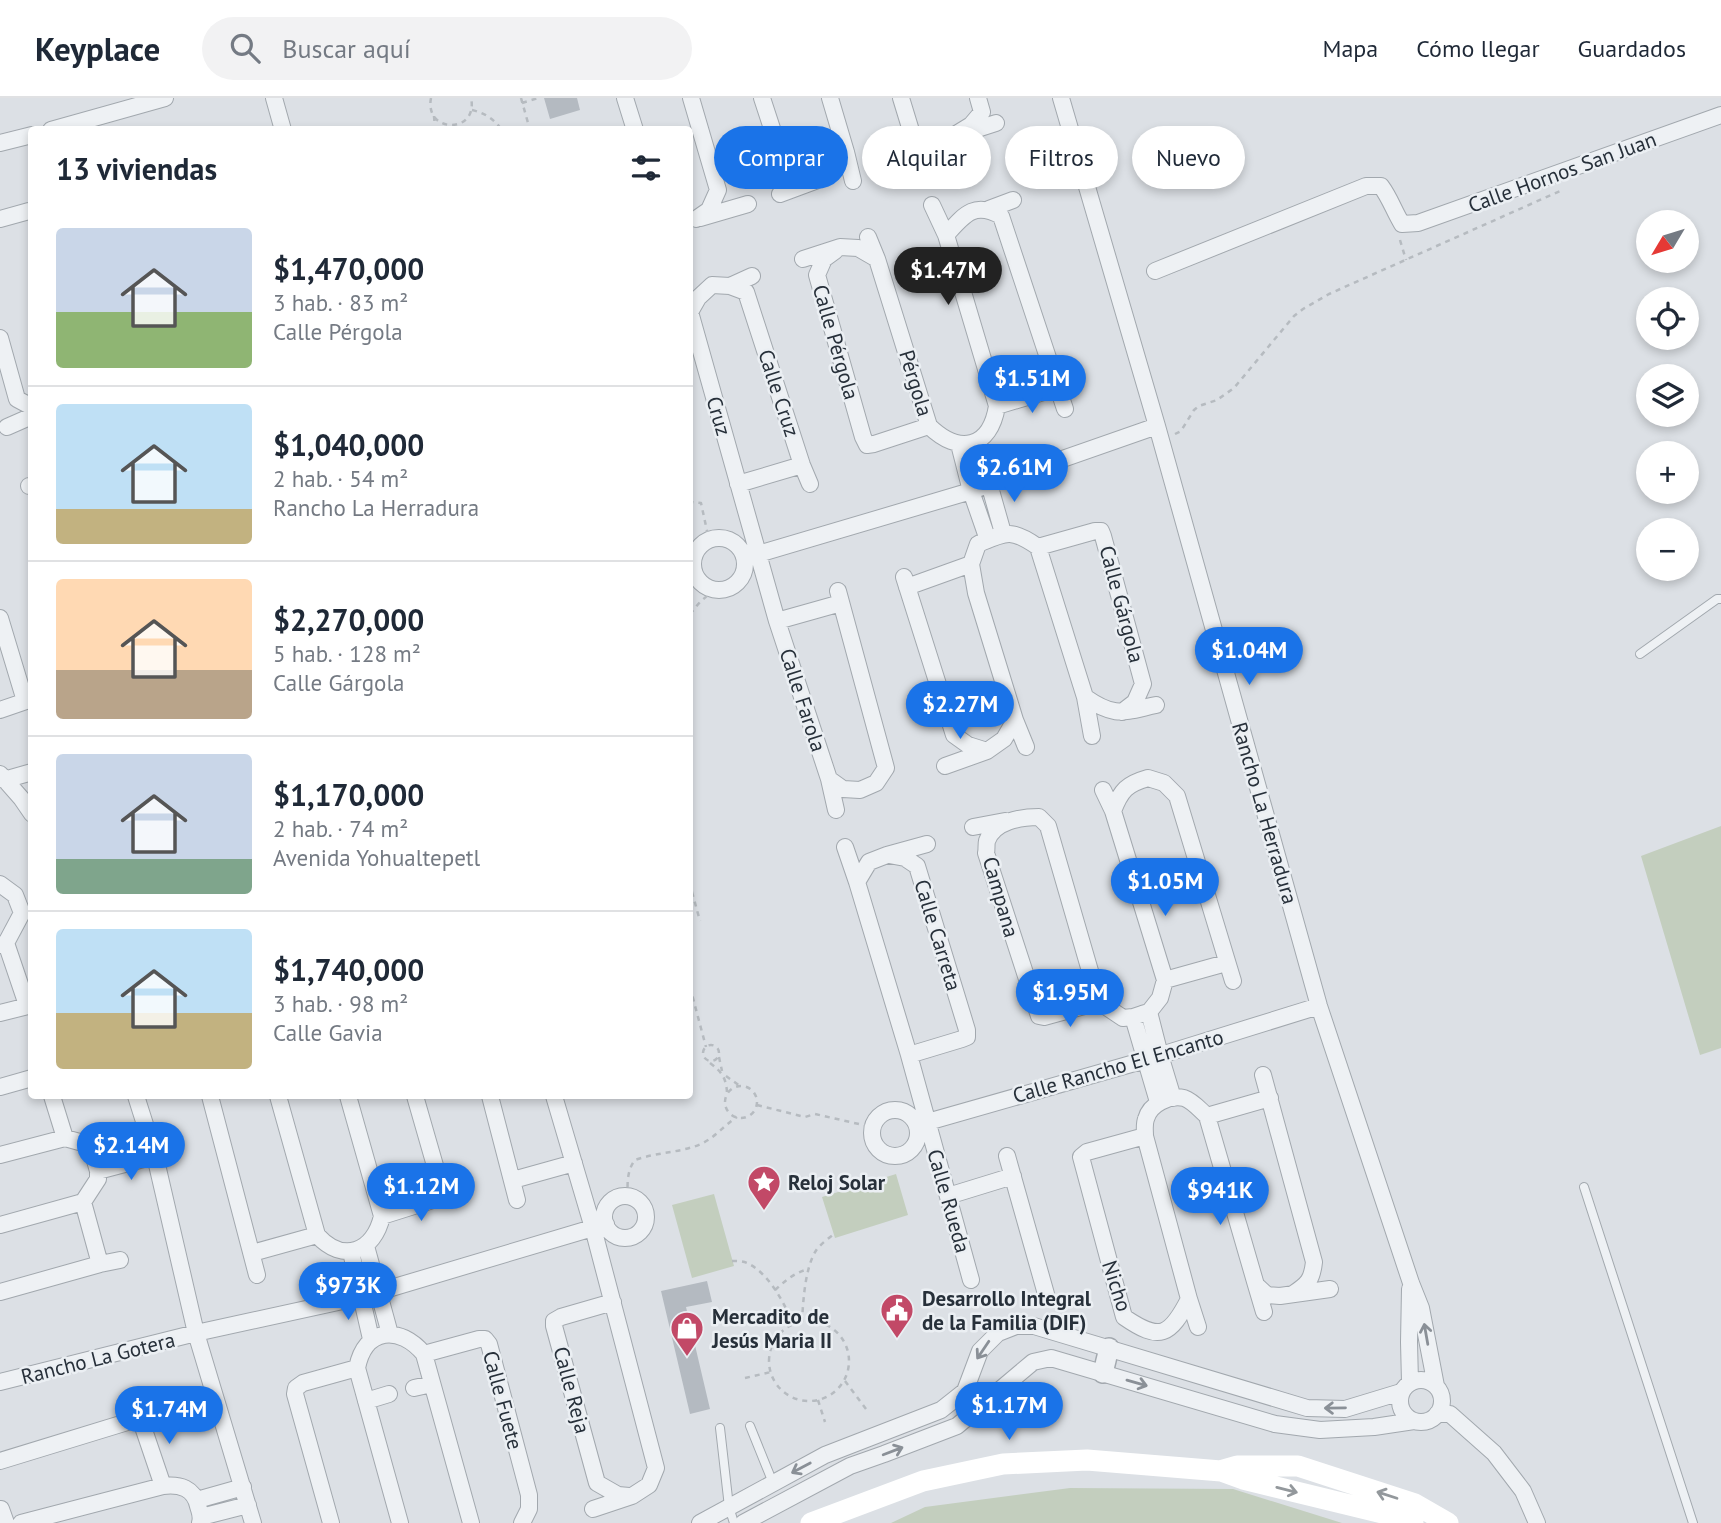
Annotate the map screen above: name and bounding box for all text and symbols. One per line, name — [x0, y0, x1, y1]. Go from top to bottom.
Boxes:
search box — [202, 17, 692, 80]
text: Keyplace — [35, 27, 160, 70]
icon: search — [226, 29, 264, 67]
text: Buscar aquí — [282, 32, 411, 65]
text: Mapa — [1322, 33, 1378, 64]
text: Cómo llegar — [1416, 33, 1540, 64]
text: Guardados — [1578, 33, 1686, 64]
street label: Calle Hornos San Juan — [1464, 125, 1660, 219]
chip: Comprar — [714, 126, 848, 189]
chip: Alquilar — [862, 126, 991, 189]
chip: Filtros — [1005, 126, 1118, 189]
chip: Nuevo — [1132, 126, 1245, 189]
text: 13 viviendas — [56, 149, 217, 188]
icon: filters — [627, 149, 665, 187]
north arrow — [1636, 210, 1699, 273]
map controls — [1636, 210, 1699, 581]
pin: $1.47M — [891, 248, 1005, 307]
text: $1,470,000 — [273, 249, 424, 288]
text: $1.47M — [910, 255, 986, 284]
icon: home — [112, 256, 196, 340]
street label: Calle Pérgola — [807, 281, 865, 403]
button: locate — [1636, 287, 1699, 350]
text: 3 hab. · 83 m² — [273, 288, 408, 317]
text: Calle Pérgola — [273, 317, 403, 346]
street label: Calle Cruz — [752, 346, 806, 440]
street label: Pérgola — [893, 347, 939, 419]
pin: $1.51M — [975, 356, 1089, 415]
text: $1.51M — [994, 363, 1070, 392]
button: layers — [1636, 364, 1699, 427]
street label: Cruz — [701, 393, 737, 439]
text: $1,040,000 — [273, 425, 424, 464]
icon: home — [112, 432, 196, 516]
button: + — [1636, 441, 1699, 504]
pin: $2.61M — [957, 444, 1071, 504]
text: $2.61M — [976, 452, 1052, 481]
text: 2 hab. · 54 m² — [273, 464, 408, 493]
text: Rancho La Herradura — [273, 493, 479, 522]
button: − — [1636, 518, 1699, 581]
street label: Calle Gárgola — [1093, 543, 1151, 665]
text: $2,270,000 — [273, 600, 424, 639]
icon: home — [112, 607, 196, 691]
pin: $1.04M — [1192, 628, 1306, 687]
text: $1.04M — [1211, 635, 1287, 664]
text: 5 hab. · 128 m² — [273, 639, 421, 668]
street label: Calle Farola — [774, 645, 832, 755]
text: Calle Gárgola — [273, 668, 405, 697]
pin: $2.27M — [903, 682, 1017, 741]
text: $2.27M — [922, 689, 998, 718]
street label: Rancho La Herradura — [1226, 719, 1304, 907]
text: $1,170,000 — [273, 775, 424, 814]
icon: home — [112, 782, 196, 866]
text: 2 hab. · 74 m² — [273, 814, 408, 843]
text: Avenida Yohualtepetl — [273, 843, 480, 872]
street label: Campana — [977, 853, 1025, 941]
pin: $1.05M — [1108, 858, 1222, 918]
text: $1.05M — [1127, 866, 1203, 895]
street label: Calle Carreta — [908, 876, 968, 994]
text: $1,740,000 — [273, 950, 424, 989]
icon: home — [112, 957, 196, 1041]
pin: $1.95M — [1013, 970, 1127, 1029]
text: $1.95M — [1032, 977, 1108, 1006]
text: 3 hab. · 98 m² — [273, 989, 408, 1018]
text: Calle Gavia — [273, 1018, 383, 1047]
street label: Calle Rancho El Encanto — [1010, 1023, 1226, 1109]
pin: $2.14M — [74, 1122, 188, 1182]
text: $2.14M — [93, 1130, 169, 1159]
street label: Calle Rueda — [921, 1146, 977, 1256]
place icon: Reloj Solar — [745, 1163, 783, 1212]
pin: $1.12M — [364, 1164, 478, 1223]
pin: $941K — [1171, 1168, 1269, 1227]
place label: Reloj Solar — [788, 1169, 886, 1196]
text: $1.12M — [383, 1171, 459, 1200]
text: $941K — [1187, 1175, 1253, 1204]
street label: Nicho — [1096, 1257, 1138, 1315]
pin: $973K — [299, 1262, 397, 1322]
text: $973K — [315, 1270, 381, 1299]
place label: Desarrollo Integral de la Familia (DIF) — [922, 1285, 1092, 1336]
public building icon: Desarrollo Integral de la Familia (DIF) — [878, 1291, 916, 1340]
place label: Mercadito de Jesús Maria II — [711, 1303, 832, 1354]
shop icon: Mercadito de Jesús Maria II — [668, 1309, 706, 1358]
one-way arrow — [1419, 1323, 1432, 1346]
street label: Rancho La Gotera — [18, 1326, 178, 1390]
one-way arrow — [976, 1341, 991, 1360]
street label: Calle Reja — [547, 1344, 597, 1436]
street label: Calle Fuete — [477, 1348, 529, 1452]
one-way arrow — [1126, 1378, 1148, 1391]
pin: $1.17M — [952, 1382, 1066, 1442]
pin: $1.74M — [112, 1386, 226, 1446]
text: $1.17M — [971, 1390, 1047, 1419]
text: $1.74M — [131, 1394, 207, 1423]
one-way arrow — [1324, 1402, 1347, 1415]
one-way arrow — [881, 1444, 903, 1456]
one-way arrow — [791, 1462, 812, 1475]
one-way arrow — [1275, 1484, 1298, 1497]
one-way arrow — [1376, 1487, 1398, 1500]

